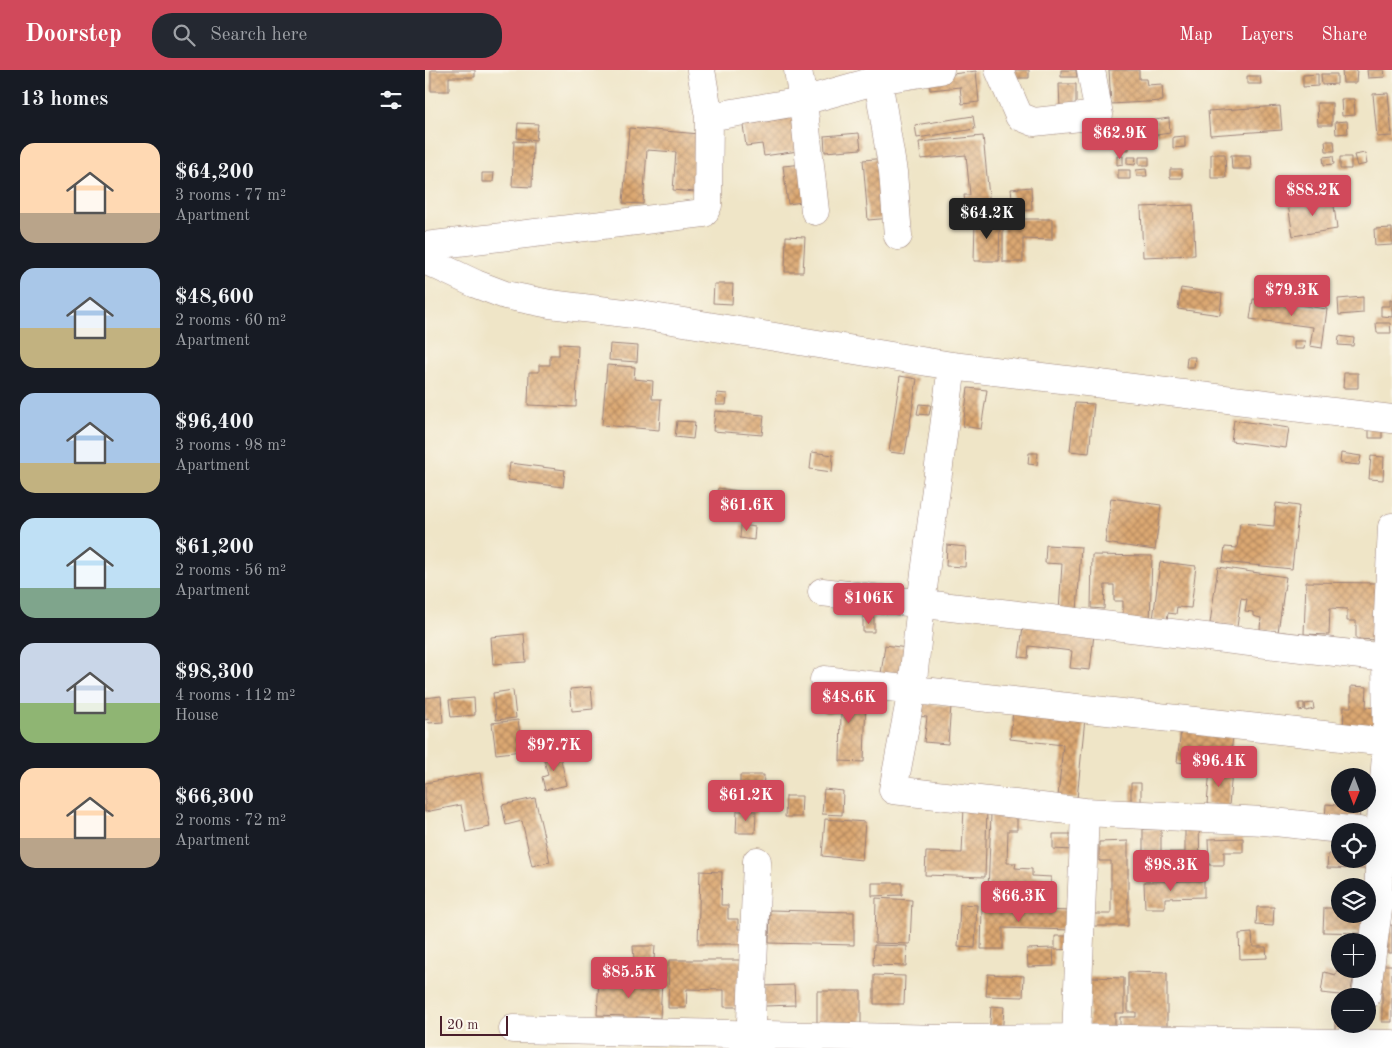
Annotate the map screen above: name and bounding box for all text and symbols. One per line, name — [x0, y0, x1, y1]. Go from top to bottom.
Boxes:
search box — [152, 13, 502, 58]
icon: search — [170, 21, 198, 49]
text: Doorstep — [25, 23, 122, 47]
text: Search here — [210, 26, 307, 45]
text: Map — [1179, 26, 1213, 44]
text: Layers — [1241, 26, 1293, 44]
text: Share — [1321, 26, 1367, 44]
icon: filters — [377, 86, 405, 114]
text: 13 homes — [20, 89, 108, 110]
pin: $62.9K — [1079, 118, 1161, 160]
text: $62.9K — [1093, 126, 1147, 142]
text: $64,200 — [175, 162, 254, 183]
icon: home — [60, 163, 120, 223]
pin: $88.2K — [1272, 174, 1354, 217]
text: $88.2K — [1286, 183, 1340, 199]
text: 3 rooms · 77 m² — [175, 188, 286, 204]
pin: $64.2K — [946, 198, 1028, 240]
text: $64.2K — [960, 206, 1014, 222]
text: Apartment — [175, 208, 250, 224]
pin: $79.3K — [1251, 274, 1333, 317]
text: $79.3K — [1265, 283, 1319, 299]
text: $48,600 — [175, 287, 254, 308]
icon: home — [60, 288, 120, 348]
text: 2 rooms · 60 m² — [175, 313, 286, 329]
text: Apartment — [175, 333, 250, 349]
text: $96,400 — [175, 412, 254, 433]
icon: home — [60, 413, 120, 473]
text: 3 rooms · 98 m² — [175, 438, 286, 454]
text: Apartment — [175, 458, 250, 474]
pin: $61.6K — [706, 490, 788, 532]
text: $61.6K — [720, 498, 774, 514]
text: $61,200 — [175, 537, 254, 558]
icon: home — [60, 538, 120, 598]
text: 2 rooms · 56 m² — [175, 563, 286, 579]
pin: $106K — [834, 582, 904, 625]
text: Apartment — [175, 583, 250, 599]
text: $106K — [844, 591, 894, 607]
text: $98,300 — [175, 662, 254, 683]
icon: home — [60, 663, 120, 723]
pin: $48.6K — [808, 682, 890, 724]
text: 4 rooms · 112 m² — [175, 688, 295, 704]
text: $48.6K — [822, 690, 876, 706]
text: House — [175, 708, 218, 724]
pin: $97.7K — [513, 730, 595, 772]
text: $97.7K — [527, 738, 581, 754]
pin: $96.4K — [1178, 746, 1260, 788]
text: $96.4K — [1192, 754, 1246, 770]
north arrow — [1331, 768, 1376, 812]
map controls — [1331, 768, 1376, 1033]
pin: $61.2K — [705, 780, 787, 822]
text: $66,300 — [175, 787, 254, 808]
icon: home — [60, 788, 120, 848]
text: $61.2K — [719, 788, 773, 804]
text: 2 rooms · 72 m² — [175, 813, 286, 829]
button: locate — [1331, 823, 1376, 868]
text: Apartment — [175, 833, 250, 849]
pin: $98.3K — [1130, 850, 1212, 892]
text: $98.3K — [1144, 858, 1198, 874]
button: layers — [1331, 878, 1376, 923]
pin: $66.3K — [978, 880, 1060, 923]
text: $66.3K — [992, 889, 1046, 905]
button: + — [1331, 933, 1376, 978]
pin: $85.5K — [588, 956, 670, 999]
text: $85.5K — [602, 965, 656, 981]
button: − — [1331, 988, 1376, 1033]
scale bar — [440, 1013, 507, 1036]
text: 20 m — [447, 1018, 478, 1032]

